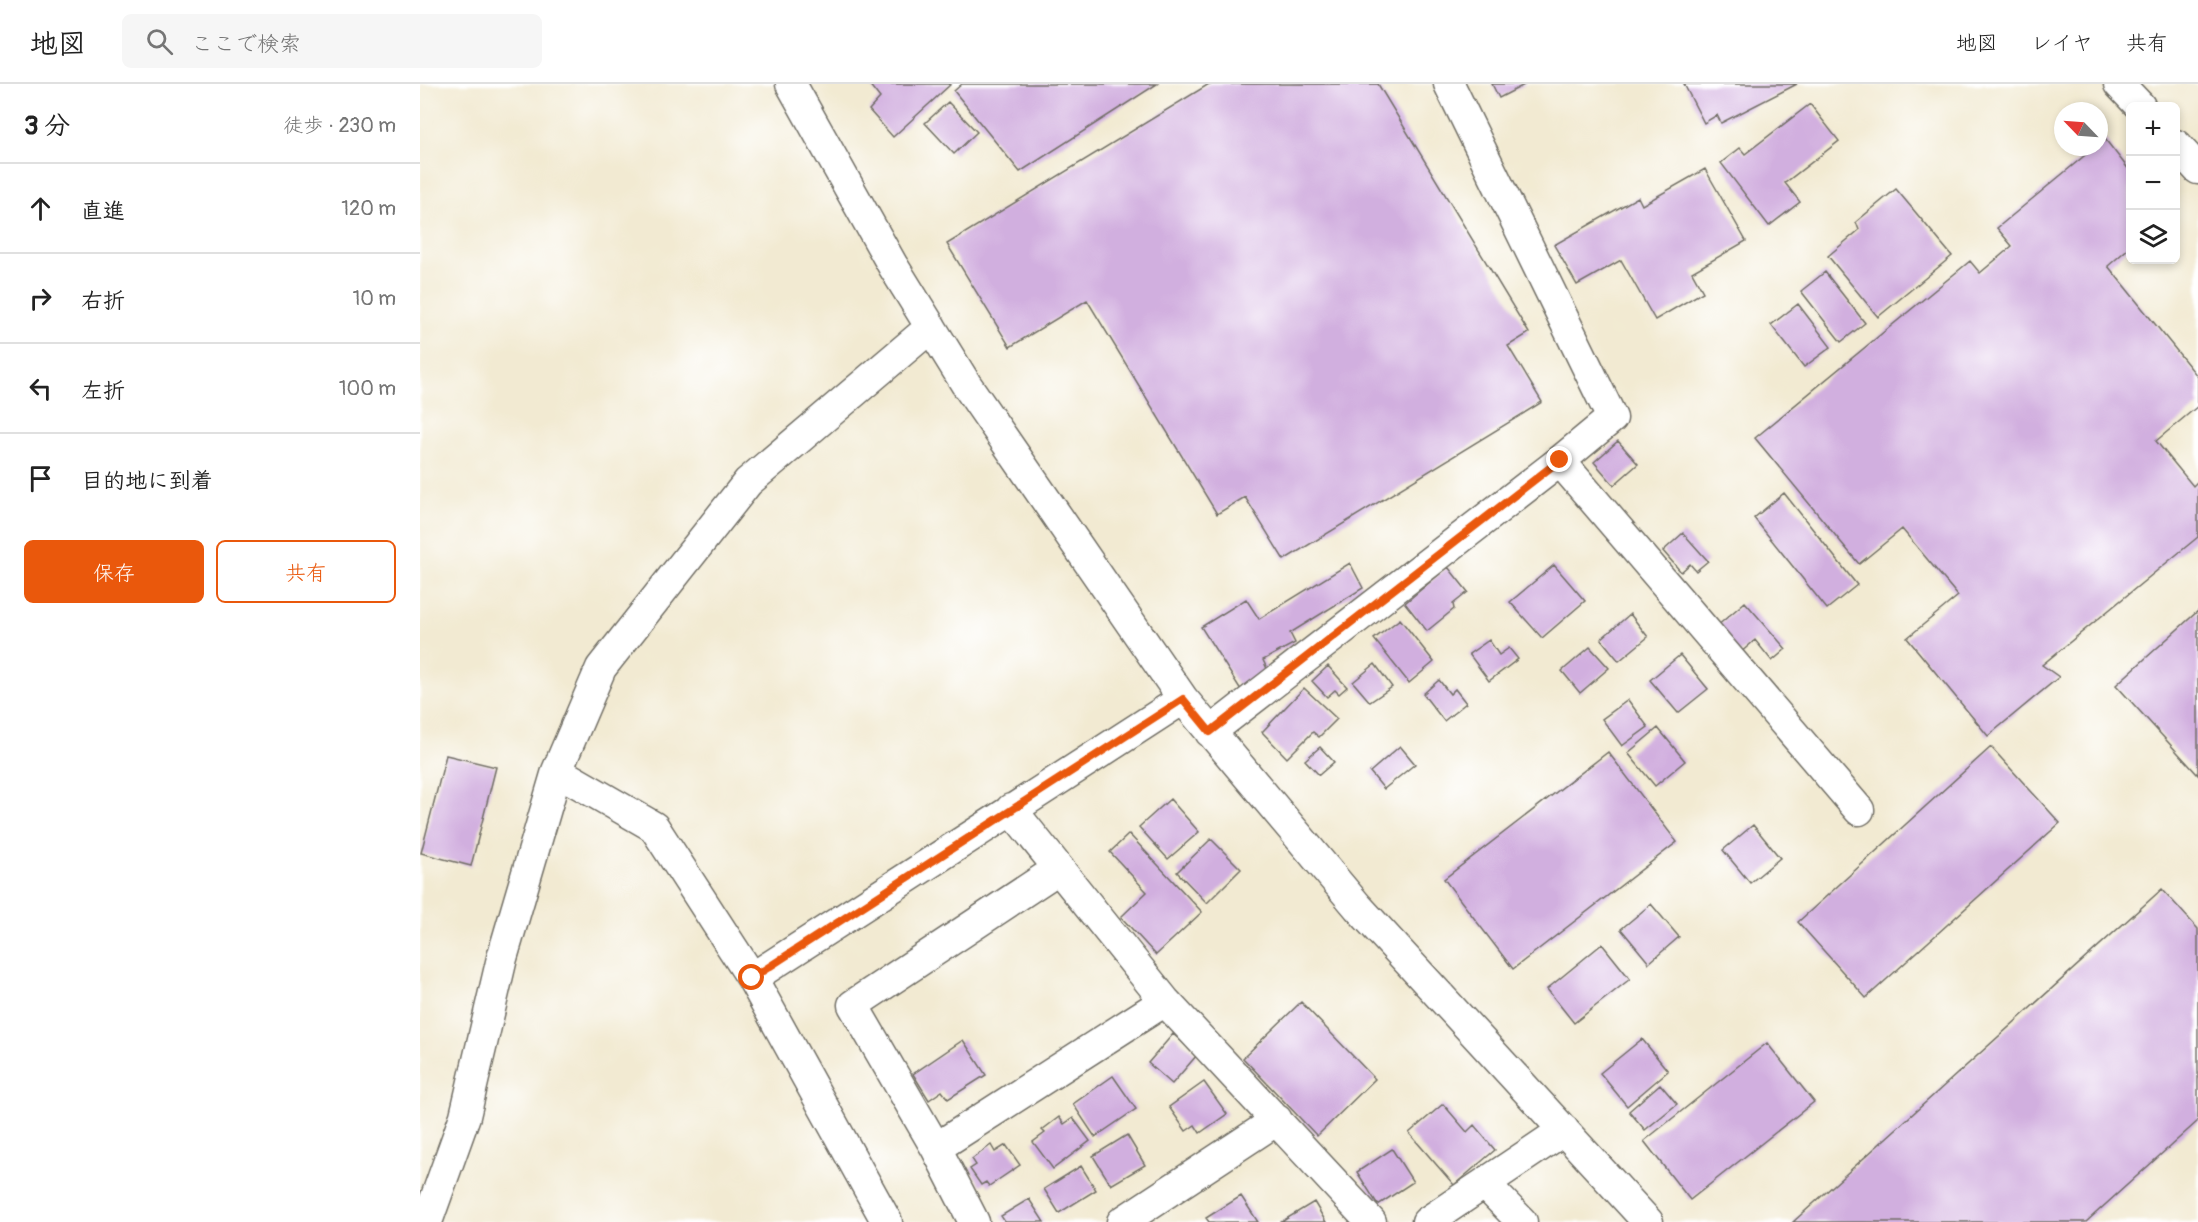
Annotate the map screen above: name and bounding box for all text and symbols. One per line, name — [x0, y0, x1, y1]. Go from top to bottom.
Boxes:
search box — [122, 14, 542, 68]
icon: search — [143, 25, 176, 58]
text: 地図 — [30, 27, 86, 62]
text: ここで検索 — [191, 30, 301, 58]
text: 地図 — [1956, 30, 1998, 57]
text: レイヤ — [2031, 30, 2093, 57]
text: 共有 — [2126, 30, 2168, 57]
north arrow — [2054, 102, 2108, 156]
map controls — [2126, 102, 2180, 264]
button: + — [2126, 102, 2180, 156]
text: 3 分 — [24, 110, 70, 142]
text: 徒歩 · 230 m — [283, 113, 396, 138]
button: − — [2126, 156, 2180, 210]
icon: ahead — [24, 192, 57, 225]
text: 120 m — [341, 196, 396, 221]
text: 直進 — [81, 197, 125, 225]
button: layers — [2126, 210, 2180, 264]
icon: right — [24, 282, 57, 315]
text: 10 m — [352, 286, 396, 311]
text: 右折 — [81, 287, 125, 315]
icon: left — [24, 372, 57, 405]
text: 100 m — [339, 376, 396, 401]
text: 左折 — [81, 377, 125, 405]
route end — [1546, 446, 1572, 472]
icon: arrive — [24, 462, 57, 495]
text: 目的地に到着 — [81, 467, 213, 495]
button: 保存 — [24, 540, 204, 603]
button: 共有 — [216, 540, 396, 603]
route start — [738, 964, 764, 990]

